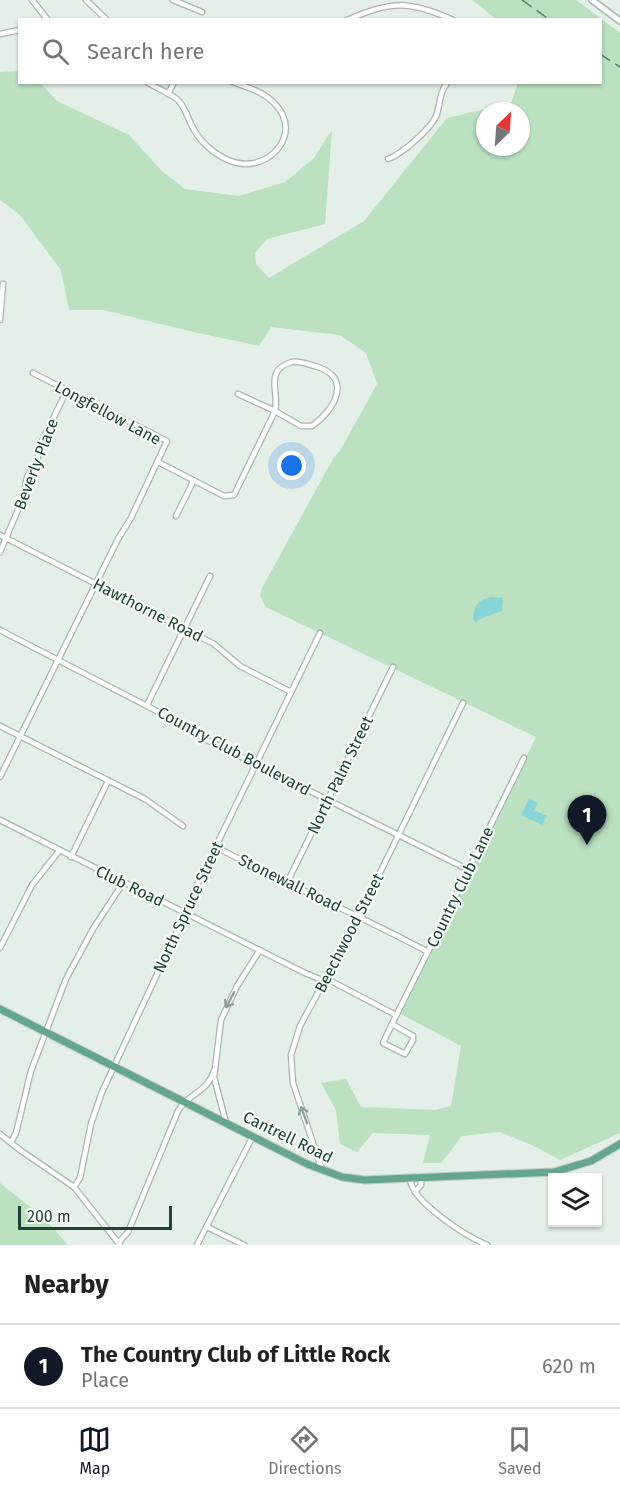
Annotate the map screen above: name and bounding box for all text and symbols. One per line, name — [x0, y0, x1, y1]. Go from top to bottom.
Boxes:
search box — [18, 18, 602, 84]
icon: search — [39, 35, 72, 68]
text: Search here — [87, 38, 205, 65]
north arrow — [476, 102, 530, 156]
street label: Longfellow Lane — [52, 377, 164, 449]
street label: Beverly Place — [10, 416, 62, 512]
your location — [277, 451, 306, 480]
street label: Hawthorne Road — [90, 574, 206, 646]
street label: Country Club Boulevard — [154, 703, 314, 799]
street label: North Palm Street — [303, 713, 377, 837]
pin: 1 — [568, 796, 606, 845]
street label: Country Club Lane — [423, 824, 497, 950]
street label: North Spruce Street — [149, 838, 227, 976]
street label: Stonewall Road — [235, 850, 345, 916]
street label: Club Road — [93, 861, 167, 911]
street label: Beechwood Street — [311, 870, 387, 996]
one-way arrow — [224, 991, 235, 1009]
one-way arrow — [298, 1106, 309, 1124]
street label: Cantrell Road — [240, 1107, 336, 1167]
map controls — [548, 1173, 602, 1227]
button: layers — [548, 1173, 602, 1227]
scale bar — [18, 1203, 172, 1230]
text: 200 m — [27, 1207, 71, 1226]
text: Nearby — [24, 1269, 109, 1300]
text: The Country Club of Little Rock — [81, 1341, 390, 1368]
text: 1 — [39, 1354, 48, 1378]
text: 620 m — [542, 1354, 596, 1378]
text: Place — [81, 1368, 129, 1392]
tab: Map — [78, 1423, 111, 1478]
tab: Directions — [268, 1423, 342, 1478]
tab: Saved — [498, 1423, 542, 1478]

